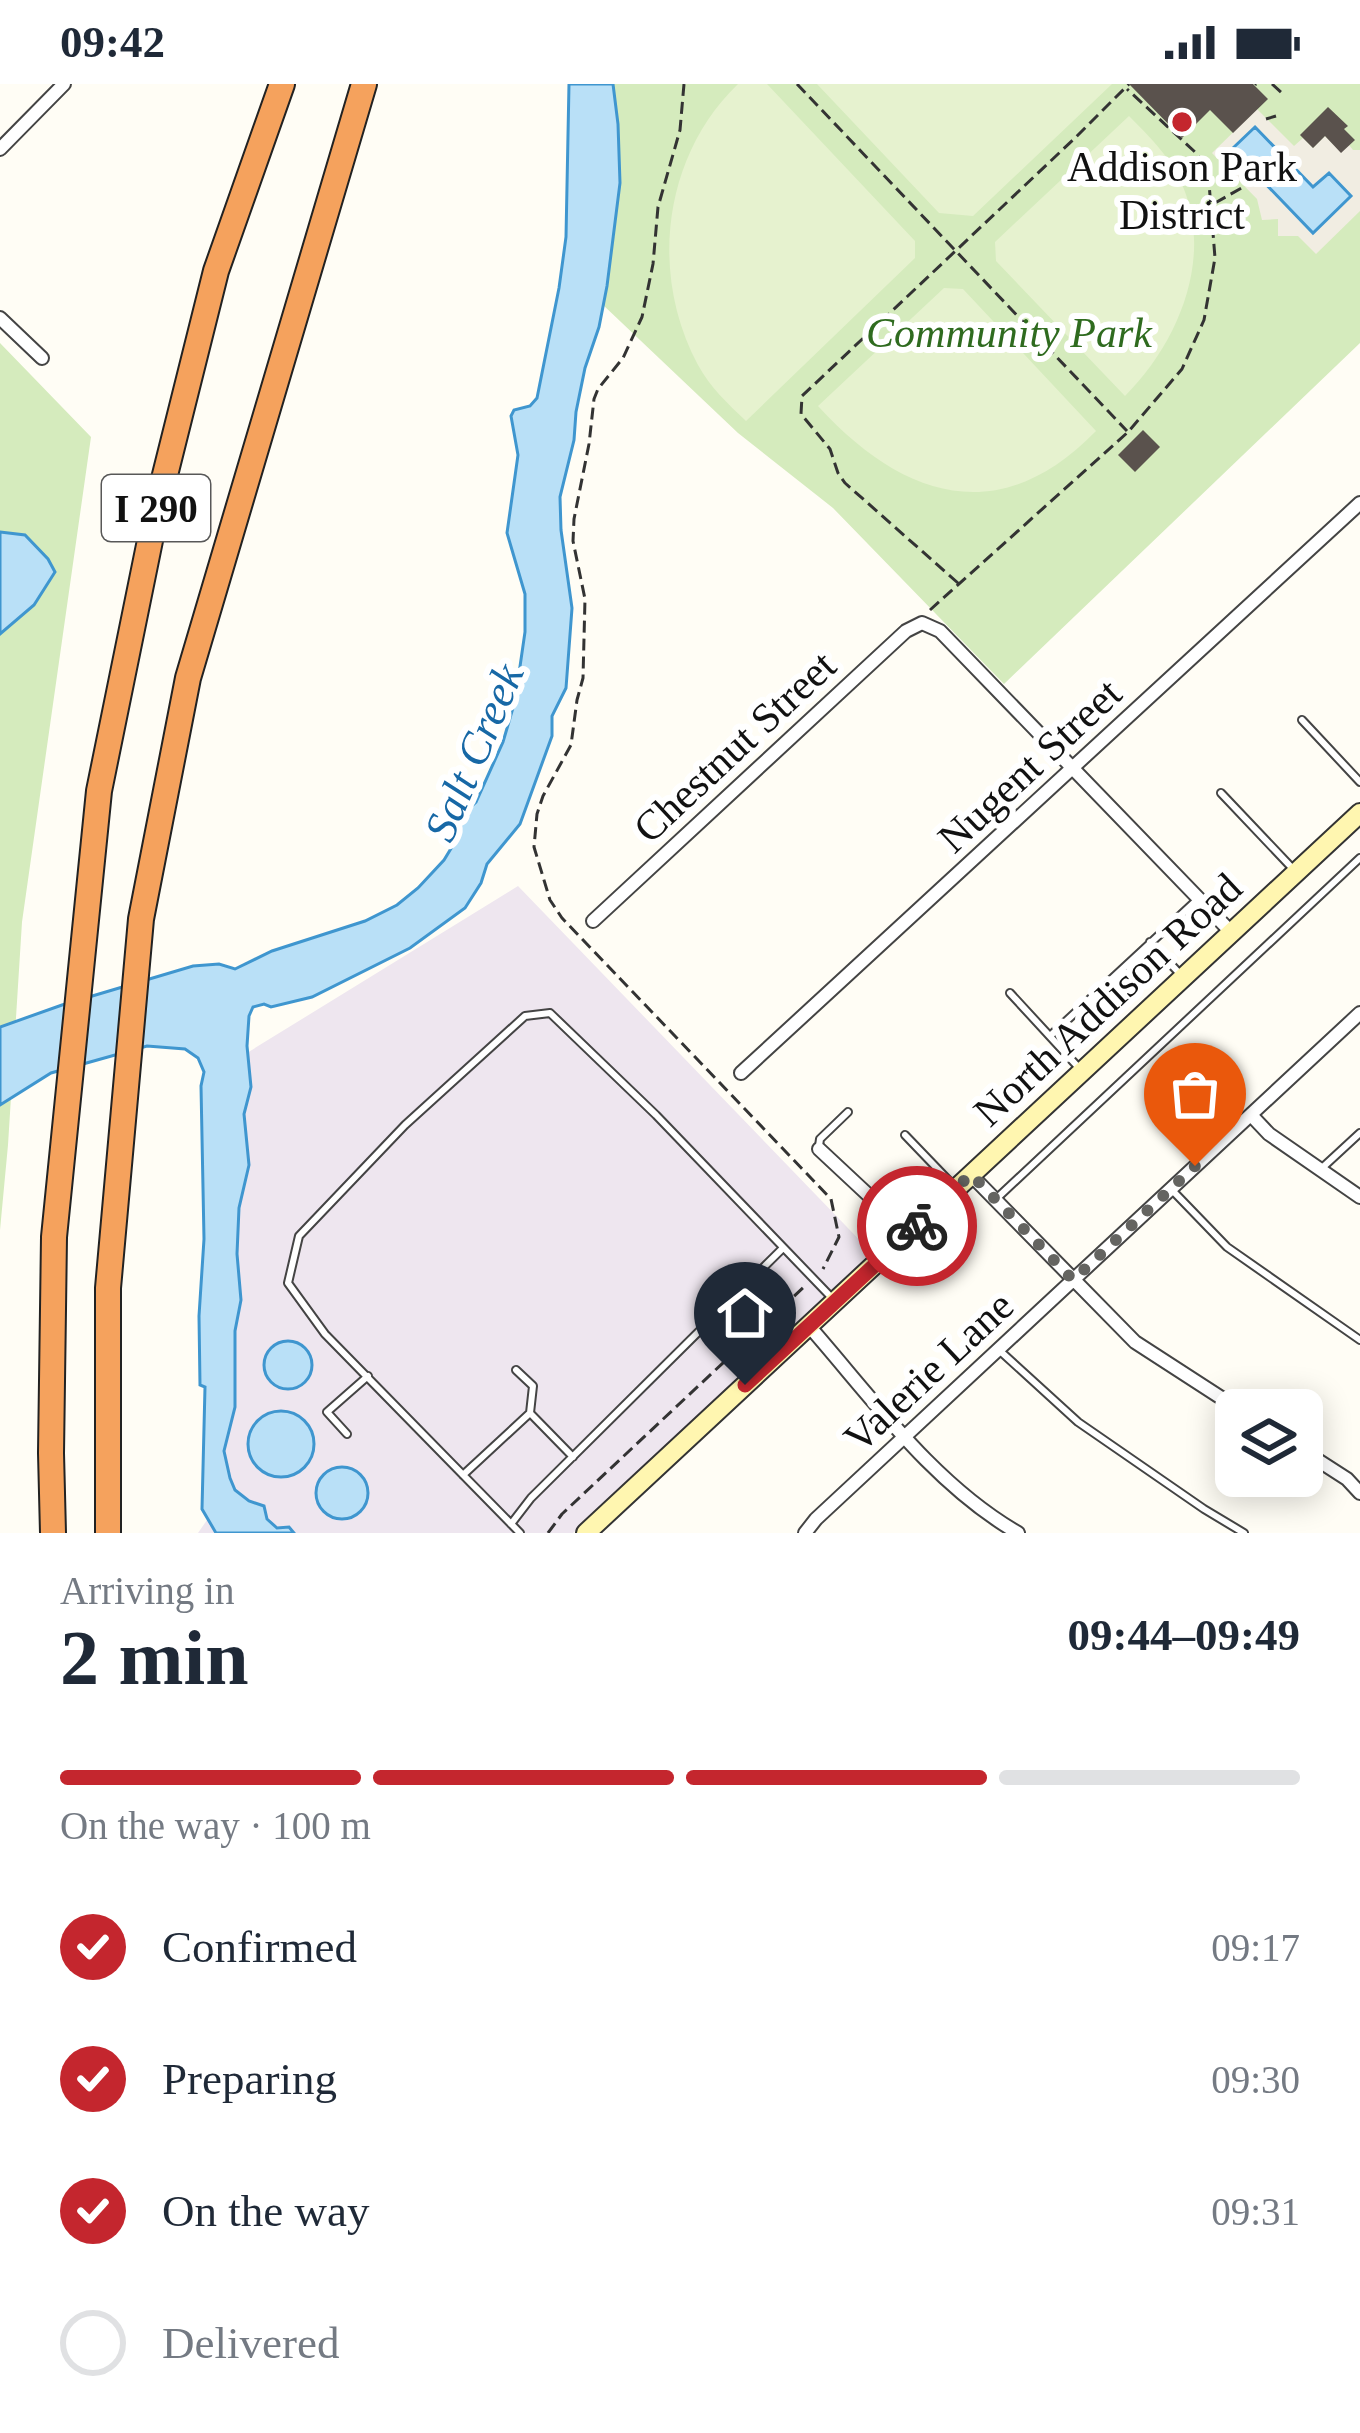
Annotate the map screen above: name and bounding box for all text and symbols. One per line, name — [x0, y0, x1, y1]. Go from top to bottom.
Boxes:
text: 09:42 — [60, 17, 165, 67]
marker: Addison Park District — [1169, 109, 1195, 135]
place label: Addison Park District — [1067, 144, 1297, 238]
park label: Community Park — [866, 310, 1153, 356]
road number: I 290 — [102, 475, 210, 541]
street label: Chestnut Street — [625, 642, 845, 851]
water label: Salt Creek — [414, 656, 534, 848]
street label: Nugent Street — [929, 670, 1130, 862]
street label: North Addison Road — [965, 864, 1251, 1135]
pin — [1144, 1043, 1246, 1166]
icon: bag — [1162, 1061, 1228, 1127]
courier — [857, 1166, 977, 1286]
icon: bike — [884, 1193, 950, 1259]
pin — [694, 1262, 796, 1385]
icon: home — [712, 1280, 778, 1346]
street label: Valerie Lane — [835, 1282, 1022, 1461]
map controls — [1215, 1389, 1323, 1497]
button: layers — [1215, 1389, 1323, 1497]
text: Arriving in — [60, 1569, 234, 1612]
text: 09:44–09:49 — [1068, 1610, 1300, 1660]
text: 2 min — [60, 1614, 249, 1701]
text: On the way · 100 m — [60, 1804, 371, 1847]
icon: check — [60, 1914, 126, 1980]
text: Confirmed — [162, 1922, 357, 1972]
text: 09:17 — [1211, 1926, 1300, 1969]
icon: check — [60, 2046, 126, 2112]
text: Preparing — [162, 2054, 337, 2104]
text: 09:30 — [1211, 2058, 1300, 2101]
icon: check — [60, 2178, 126, 2244]
text: On the way — [162, 2186, 369, 2236]
text: 09:31 — [1211, 2190, 1300, 2233]
text: Delivered — [162, 2318, 339, 2368]

